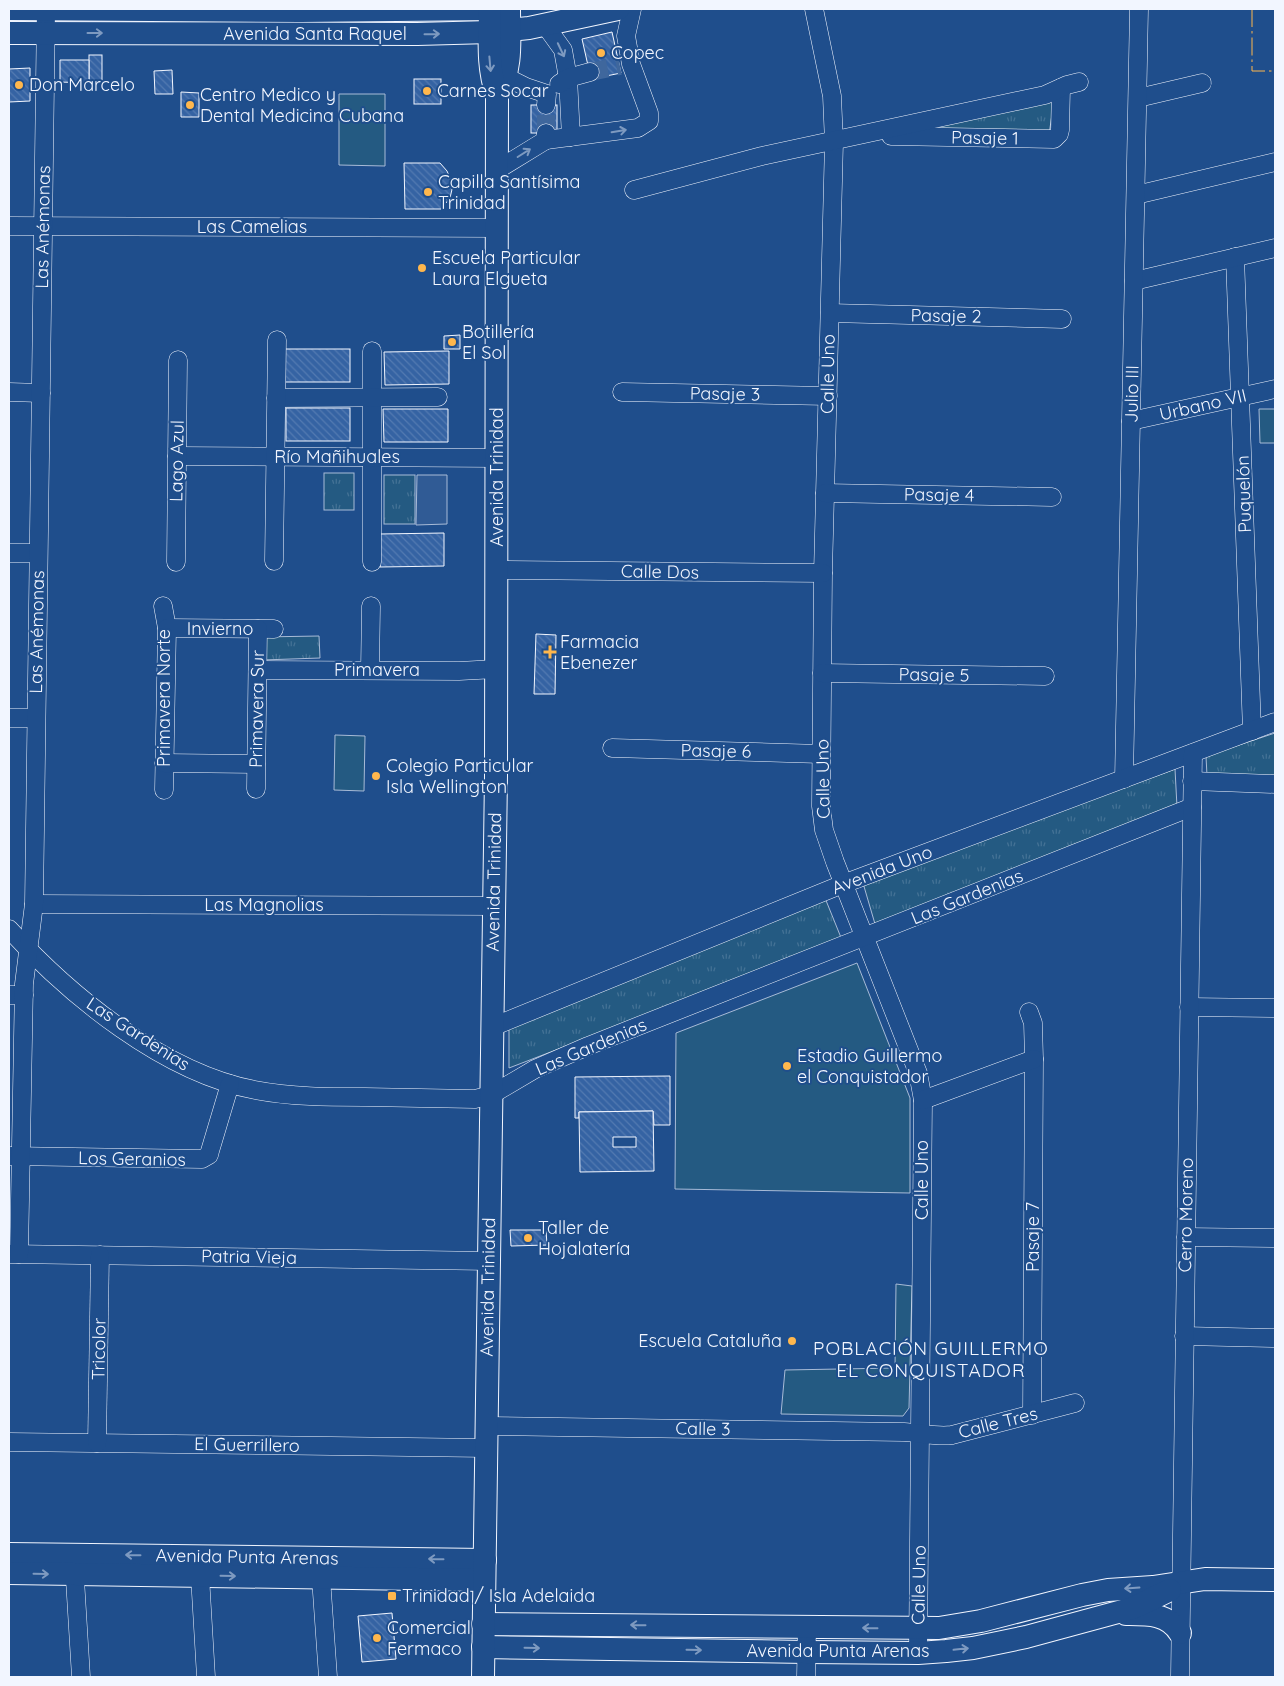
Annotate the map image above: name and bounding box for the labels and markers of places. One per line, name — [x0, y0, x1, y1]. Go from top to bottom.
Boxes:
place label: Copec — [611, 41, 664, 64]
marker: Copec — [595, 47, 607, 59]
place label: Don Marcelo — [29, 73, 135, 96]
marker: Don Marcelo — [13, 79, 25, 91]
place label: Carnes Socar — [437, 79, 549, 102]
place label: Centro Medico y Dental Medicina Cubana — [200, 83, 404, 127]
marker: Carnes Socar — [421, 85, 433, 97]
marker: Centro Medico y Dental Medicina Cubana — [184, 99, 196, 111]
place label: Capilla Santísima Trinidad — [438, 170, 581, 214]
marker: Capilla Santísima Trinidad — [422, 186, 434, 198]
place label: Escuela Particular Laura Elgueta — [432, 246, 580, 290]
marker: Escuela Particular Laura Elgueta — [416, 262, 428, 274]
place label: Botillería El Sol — [462, 320, 535, 364]
marker: Botillería El Sol — [446, 336, 458, 348]
place label: Farmacia Ebenezer — [560, 630, 639, 674]
marker: Farmacia Ebenezer — [544, 646, 556, 658]
place label: Colegio Particular Isla Wellington — [386, 754, 534, 798]
marker: Colegio Particular Isla Wellington — [370, 770, 382, 782]
place label: Estadio Guillermo el Conquistador — [797, 1044, 942, 1088]
marker: Estadio Guillermo el Conquistador — [781, 1060, 793, 1072]
place label: Taller de Hojalatería — [538, 1216, 631, 1260]
marker: Taller de Hojalatería — [522, 1232, 534, 1244]
place label: Escuela Cataluña — [638, 1329, 782, 1352]
marker: Escuela Cataluña — [786, 1335, 798, 1347]
place label: Trinidad / Isla Adelaida — [402, 1584, 595, 1607]
marker: Trinidad / Isla Adelaida — [386, 1590, 398, 1602]
place label: Comercial Fermaco — [387, 1616, 471, 1660]
marker: Comercial Fermaco — [371, 1632, 383, 1644]

